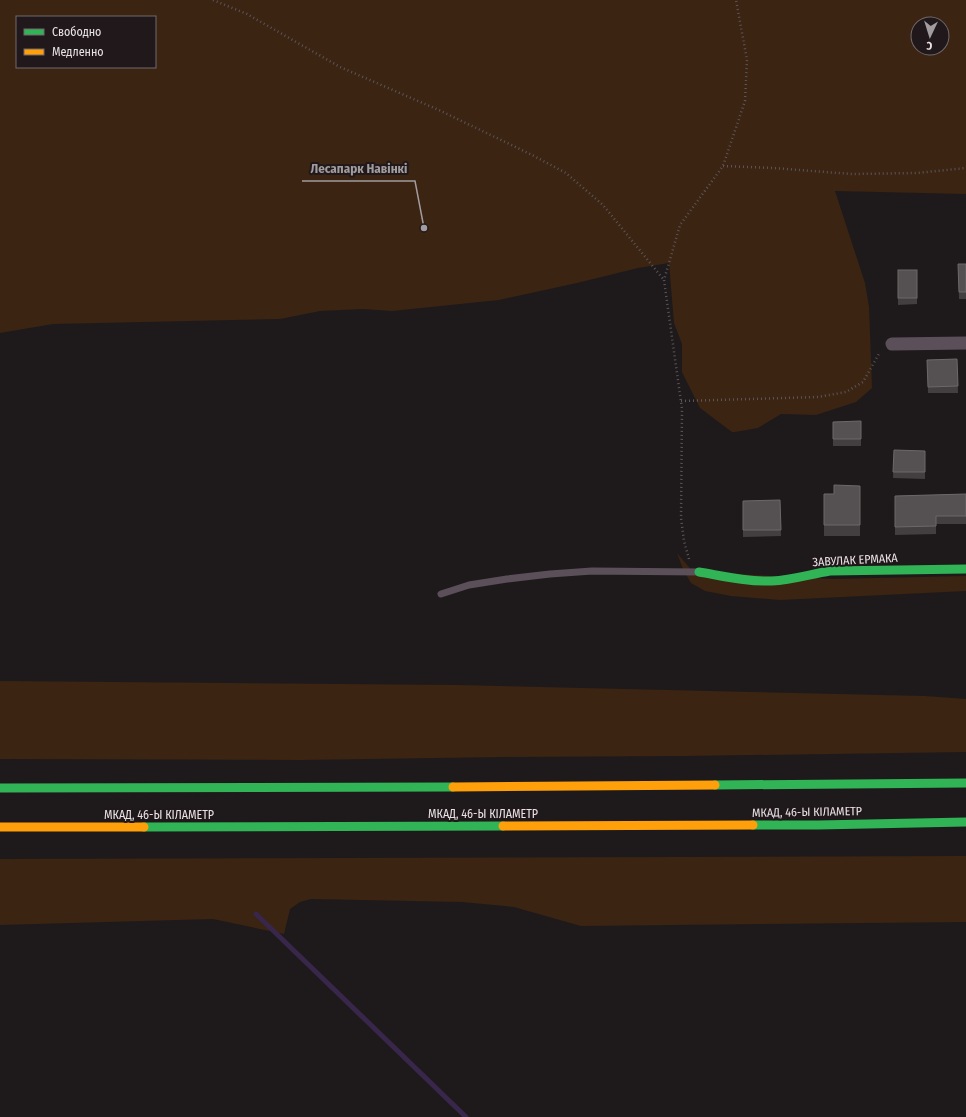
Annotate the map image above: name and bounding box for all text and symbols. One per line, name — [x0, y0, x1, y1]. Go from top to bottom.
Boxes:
legend — [16, 16, 156, 68]
north arrow — [910, 16, 950, 56]
text: Свободно — [52, 25, 101, 39]
text: С — [926, 39, 933, 52]
text: Медленно — [52, 45, 104, 59]
callout: Лесапарк Навінкі — [302, 156, 415, 181]
text: Лесапарк Навінкі — [311, 161, 407, 176]
street label: ЗАВУЛАК ЕРМАКА — [812, 551, 899, 569]
street label: МКАД, 46-Ы КІЛАМЕТР — [752, 804, 862, 820]
street label: МКАД, 46-Ы КІЛАМЕТР — [428, 807, 538, 821]
street label: МКАД, 46-Ы КІЛАМЕТР — [104, 808, 214, 822]

